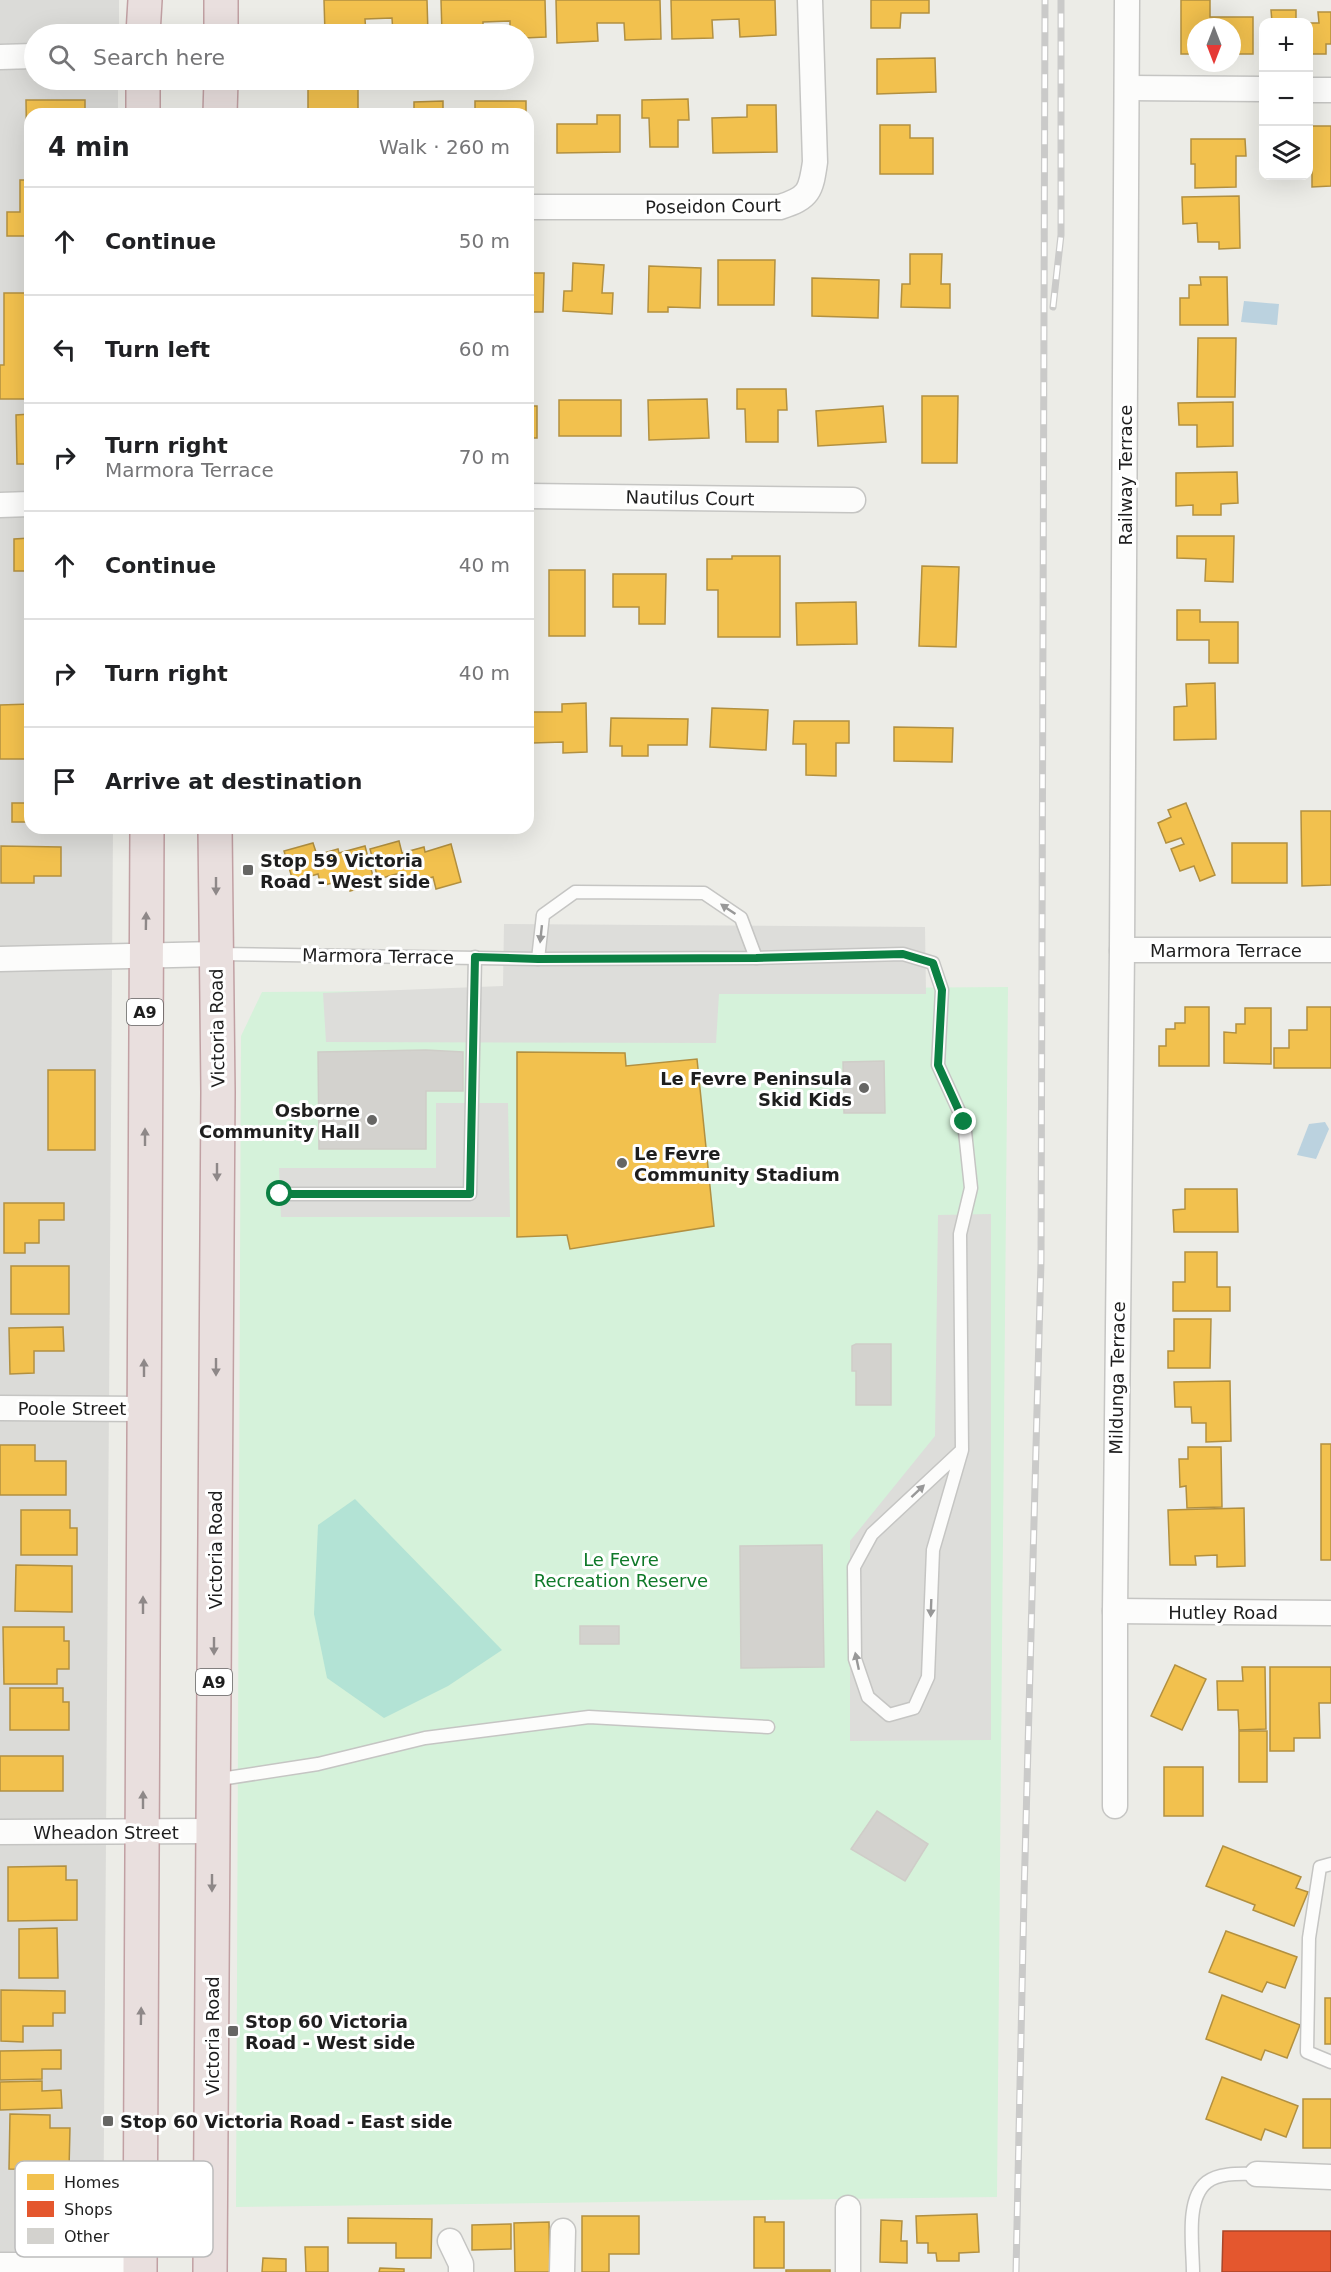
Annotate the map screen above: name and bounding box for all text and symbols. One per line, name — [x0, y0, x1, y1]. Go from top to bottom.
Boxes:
north arrow — [1187, 18, 1241, 72]
map controls — [1259, 18, 1313, 180]
button: + — [1259, 18, 1313, 72]
search box — [24, 24, 534, 90]
icon: search — [45, 41, 78, 74]
text: Search here — [93, 45, 225, 70]
button: − — [1259, 72, 1313, 126]
button: layers — [1259, 126, 1313, 180]
text: 4 min — [48, 132, 130, 162]
text: Walk · 260 m — [379, 135, 510, 159]
street label: Poseidon Court — [645, 194, 781, 218]
icon: ahead — [48, 225, 81, 258]
text: Continue — [105, 229, 216, 254]
text: 50 m — [459, 229, 510, 253]
icon: left — [48, 333, 81, 366]
text: Turn left — [105, 337, 210, 362]
text: 60 m — [459, 337, 510, 361]
street label: Railway Terrace — [1115, 405, 1136, 545]
text: Turn right — [105, 433, 228, 458]
icon: right — [48, 441, 81, 474]
text: 70 m — [459, 445, 510, 469]
text: Marmora Terrace — [105, 458, 274, 482]
street label: Nautilus Court — [625, 486, 755, 510]
icon: ahead — [48, 549, 81, 582]
text: Continue — [105, 553, 216, 578]
text: 40 m — [459, 553, 510, 577]
icon: right — [48, 657, 81, 690]
text: Turn right — [105, 661, 228, 686]
text: 40 m — [459, 661, 510, 685]
icon: arrive — [48, 765, 81, 798]
text: Arrive at destination — [105, 769, 362, 794]
place label: Stop 59 Victoria Road - West side — [260, 850, 430, 892]
marker: Stop 59 Victoria Road - West side — [241, 863, 255, 877]
one-way arrow — [211, 877, 221, 896]
one-way arrow — [720, 904, 736, 915]
one-way arrow — [141, 911, 151, 930]
one-way arrow — [536, 924, 546, 943]
street label: Marmora Terrace — [1150, 940, 1302, 961]
street label: Marmora Terrace — [302, 944, 454, 968]
street label: Victoria Road — [205, 968, 229, 1088]
road number: A9 — [127, 999, 163, 1025]
place label: Le Fevre Peninsula Skid Kids — [660, 1068, 852, 1110]
marker: Le Fevre Peninsula Skid Kids — [857, 1081, 871, 1095]
place label: Osborne Community Hall — [199, 1100, 360, 1142]
route end — [950, 1108, 976, 1134]
marker: Osborne Community Hall — [365, 1113, 379, 1127]
one-way arrow — [140, 1127, 150, 1146]
place label: Le Fevre Community Stadium — [634, 1143, 840, 1185]
marker: Le Fevre Community Stadium — [615, 1156, 629, 1170]
one-way arrow — [212, 1162, 222, 1181]
route start — [266, 1180, 292, 1206]
street label: Mildunga Terrace — [1105, 1301, 1129, 1455]
one-way arrow — [211, 1357, 221, 1376]
one-way arrow — [139, 1358, 149, 1377]
street label: Poole Street — [18, 1398, 126, 1419]
one-way arrow — [911, 1484, 925, 1498]
street label: Victoria Road — [205, 1490, 226, 1610]
park label: Le Fevre Recreation Reserve — [534, 1549, 708, 1591]
one-way arrow — [138, 1595, 148, 1614]
one-way arrow — [926, 1598, 935, 1617]
street label: Hutley Road — [1168, 1602, 1278, 1623]
one-way arrow — [209, 1636, 219, 1655]
one-way arrow — [852, 1651, 861, 1670]
road number: A9 — [196, 1669, 232, 1695]
one-way arrow — [138, 1790, 148, 1809]
street label: Wheadon Street — [33, 1822, 179, 1843]
one-way arrow — [207, 1873, 217, 1892]
street label: Victoria Road — [202, 1976, 223, 2096]
one-way arrow — [136, 2006, 146, 2025]
place label: Stop 60 Victoria Road - West side — [245, 2011, 415, 2053]
marker: Stop 60 Victoria Road - West side — [226, 2024, 240, 2038]
place label: Stop 60 Victoria Road - East side — [120, 2111, 453, 2132]
marker: Stop 60 Victoria Road - East side — [101, 2114, 115, 2128]
legend — [15, 2161, 213, 2257]
text: Homes — [64, 2173, 120, 2192]
text: Shops — [64, 2200, 113, 2219]
text: Other — [64, 2227, 110, 2246]

